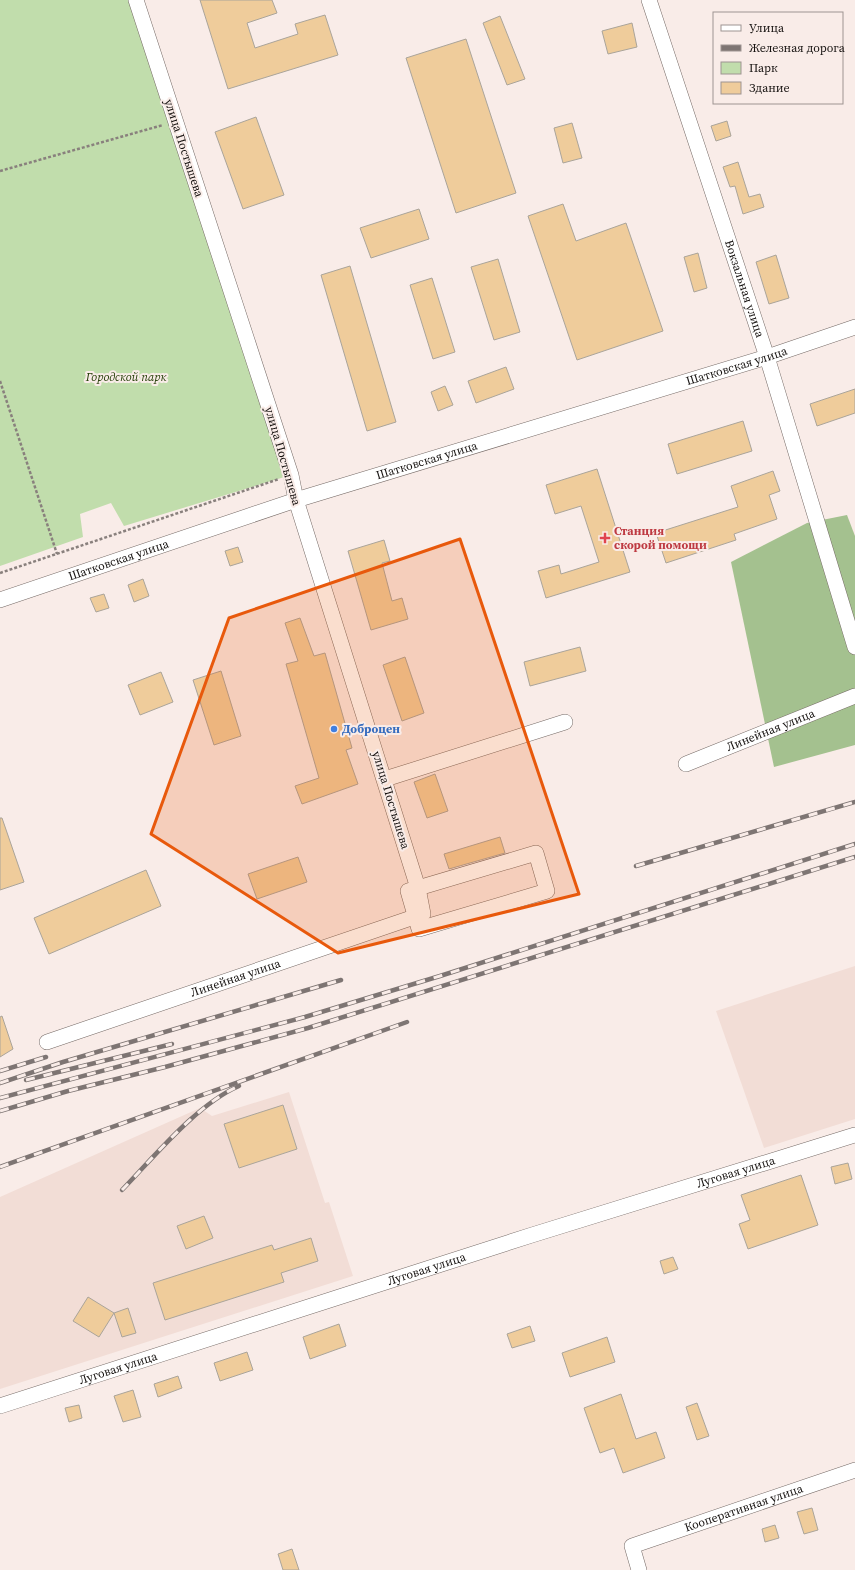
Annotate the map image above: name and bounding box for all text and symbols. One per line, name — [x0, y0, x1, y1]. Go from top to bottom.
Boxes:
legend — [713, 12, 843, 104]
text: Улица — [749, 20, 785, 36]
text: Железная дорога — [749, 40, 846, 56]
text: Парк — [749, 60, 778, 76]
text: Здание — [749, 80, 790, 96]
street label: улица Постышева — [161, 97, 208, 200]
street label: Вокзальная улица — [721, 238, 768, 340]
street label: Шатковская улица — [684, 342, 790, 389]
park label: Городской парк — [85, 369, 166, 385]
street label: улица Постышева — [261, 405, 305, 508]
street label: Шатковская улица — [374, 437, 480, 483]
place label: Станция скорой помощи — [614, 523, 707, 553]
marker: Станция скорой помощи — [599, 532, 611, 544]
street label: Шатковская улица — [66, 535, 172, 584]
street label: Линейная улица — [724, 705, 818, 755]
place label: Доброцен — [342, 721, 400, 737]
marker: Доброцен — [329, 724, 339, 734]
street label: улица Постышева — [368, 749, 414, 852]
street label: Линейная улица — [188, 955, 283, 1001]
street label: Луговая улица — [694, 1152, 778, 1192]
street label: Луговая улица — [385, 1249, 469, 1289]
street label: Луговая улица — [77, 1348, 160, 1388]
street label: Кооперативная улица — [682, 1480, 806, 1536]

